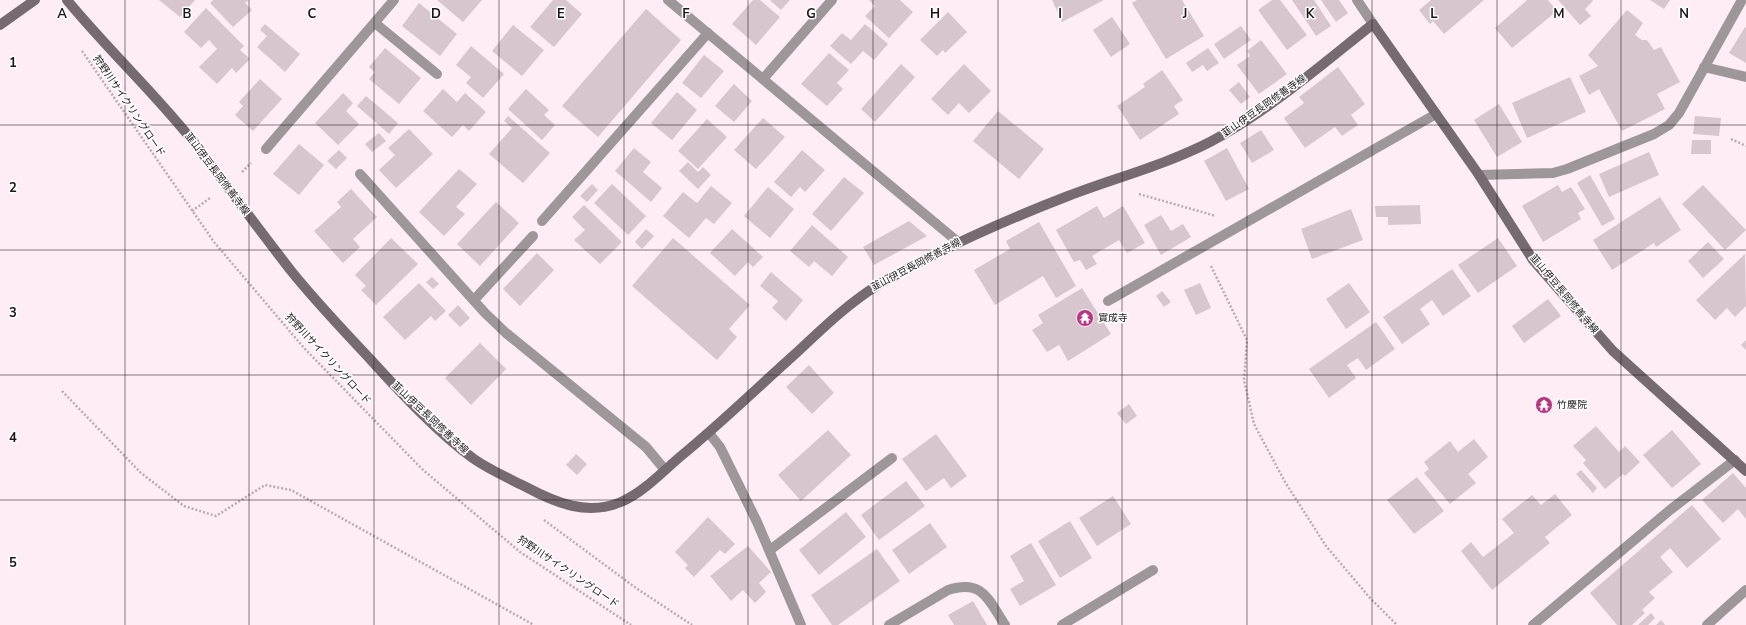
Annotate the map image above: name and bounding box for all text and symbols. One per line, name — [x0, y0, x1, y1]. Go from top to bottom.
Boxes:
text: A — [57, 5, 67, 23]
text: B — [183, 5, 192, 23]
text: C — [308, 5, 317, 23]
text: D — [431, 5, 441, 23]
text: E — [557, 5, 565, 23]
text: F — [682, 5, 690, 23]
text: G — [806, 5, 816, 23]
text: H — [930, 5, 940, 23]
text: I — [1058, 5, 1062, 23]
text: J — [1182, 5, 1187, 23]
text: K — [1306, 5, 1315, 23]
text: L — [1430, 5, 1438, 23]
text: M — [1553, 5, 1565, 23]
text: N — [1679, 5, 1689, 23]
street label: 狩野川サイクリングロード — [90, 52, 168, 160]
text: 1 — [9, 54, 17, 72]
street label: 韮山伊豆長岡修善寺線 — [1219, 72, 1309, 140]
street label: 韮山伊豆長岡修善寺線 — [181, 130, 253, 218]
text: 2 — [9, 179, 17, 197]
street label: 韮山伊豆長岡修善寺線 — [869, 235, 963, 295]
street label: 韮山伊豆長岡修善寺線 — [1526, 251, 1602, 337]
text: 3 — [9, 304, 17, 322]
temple icon: 實成寺 — [1075, 308, 1095, 328]
street label: 狩野川サイクリングロード — [282, 310, 374, 408]
place label: 實成寺 — [1098, 311, 1128, 325]
street label: 韮山伊豆長岡修善寺線 — [389, 379, 471, 457]
temple icon: 竹慶院 — [1534, 395, 1554, 415]
place label: 竹慶院 — [1557, 398, 1587, 412]
text: 4 — [9, 429, 17, 447]
street label: 狩野川サイクリングロード — [514, 533, 622, 611]
text: 5 — [9, 554, 17, 572]

